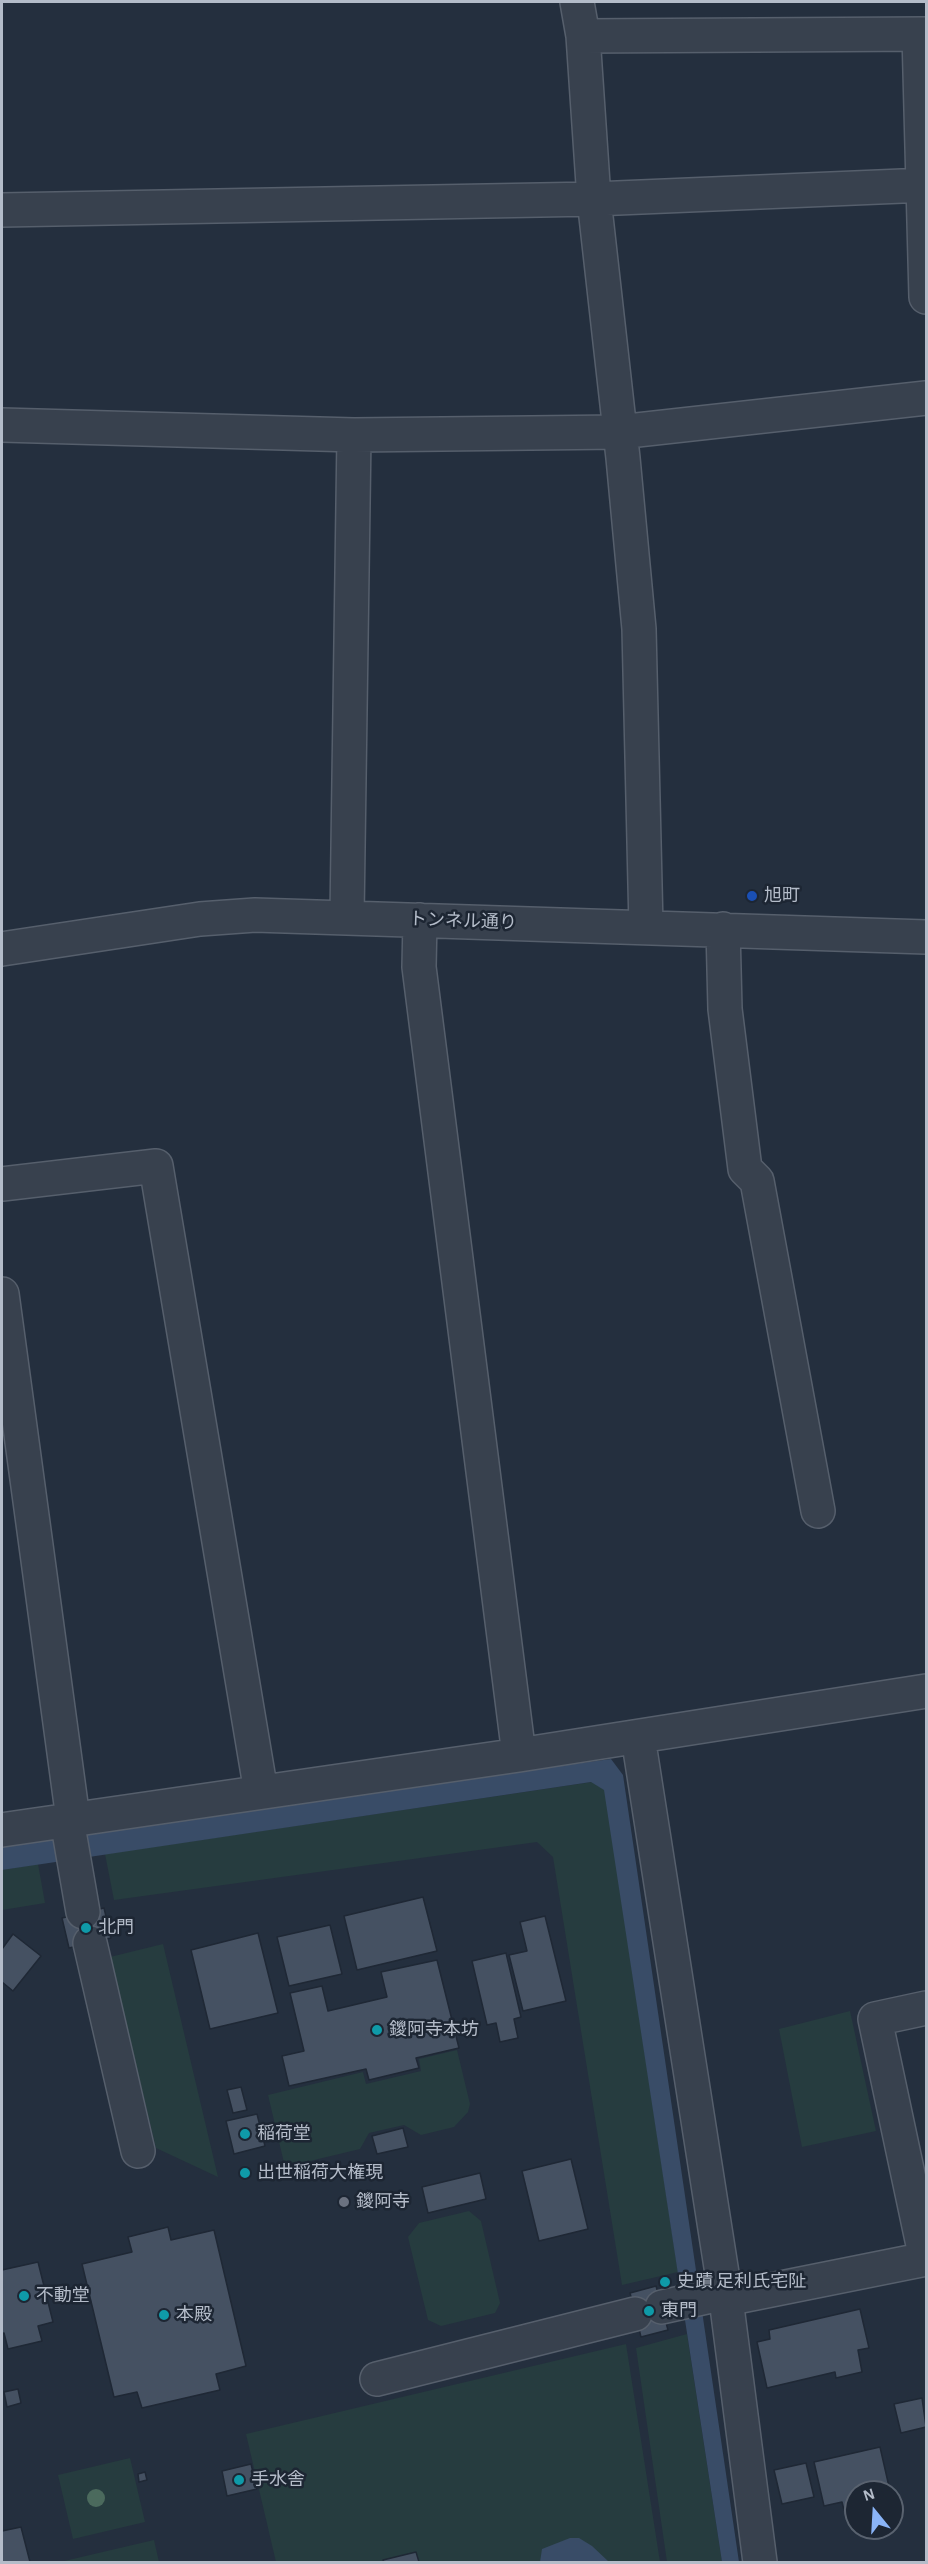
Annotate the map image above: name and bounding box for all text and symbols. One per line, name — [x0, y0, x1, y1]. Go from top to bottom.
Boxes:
place label: 旭町 — [764, 885, 800, 907]
marker: 旭町 — [745, 889, 759, 903]
street label: トンネル通り — [409, 908, 517, 934]
place label: 北門 — [98, 1917, 134, 1939]
marker: 北門 — [79, 1921, 93, 1935]
place label: 鑁阿寺本坊 — [389, 2019, 479, 2041]
marker: 鑁阿寺本坊 — [370, 2023, 384, 2037]
place label: 稲荷堂 — [257, 2123, 311, 2145]
marker: 稲荷堂 — [238, 2127, 252, 2141]
place label: 出世稲荷大権現 — [257, 2162, 383, 2184]
marker: 出世稲荷大権現 — [238, 2166, 252, 2180]
place label: 鑁阿寺 — [356, 2191, 410, 2213]
marker: 鑁阿寺 — [337, 2195, 351, 2209]
place label: 史蹟 足利氏宅阯 — [677, 2271, 806, 2293]
marker: 史蹟 足利氏宅阯 — [658, 2275, 672, 2289]
place label: 不動堂 — [36, 2285, 90, 2307]
marker: 不動堂 — [17, 2289, 31, 2303]
place label: 東門 — [661, 2300, 697, 2322]
place label: 本殿 — [176, 2304, 212, 2326]
marker: 東門 — [642, 2304, 656, 2318]
marker: 本殿 — [157, 2308, 171, 2322]
place label: 手水舎 — [251, 2469, 305, 2491]
marker: 手水舎 — [232, 2473, 246, 2487]
north arrow — [844, 2480, 904, 2540]
text: N — [861, 2485, 877, 2504]

